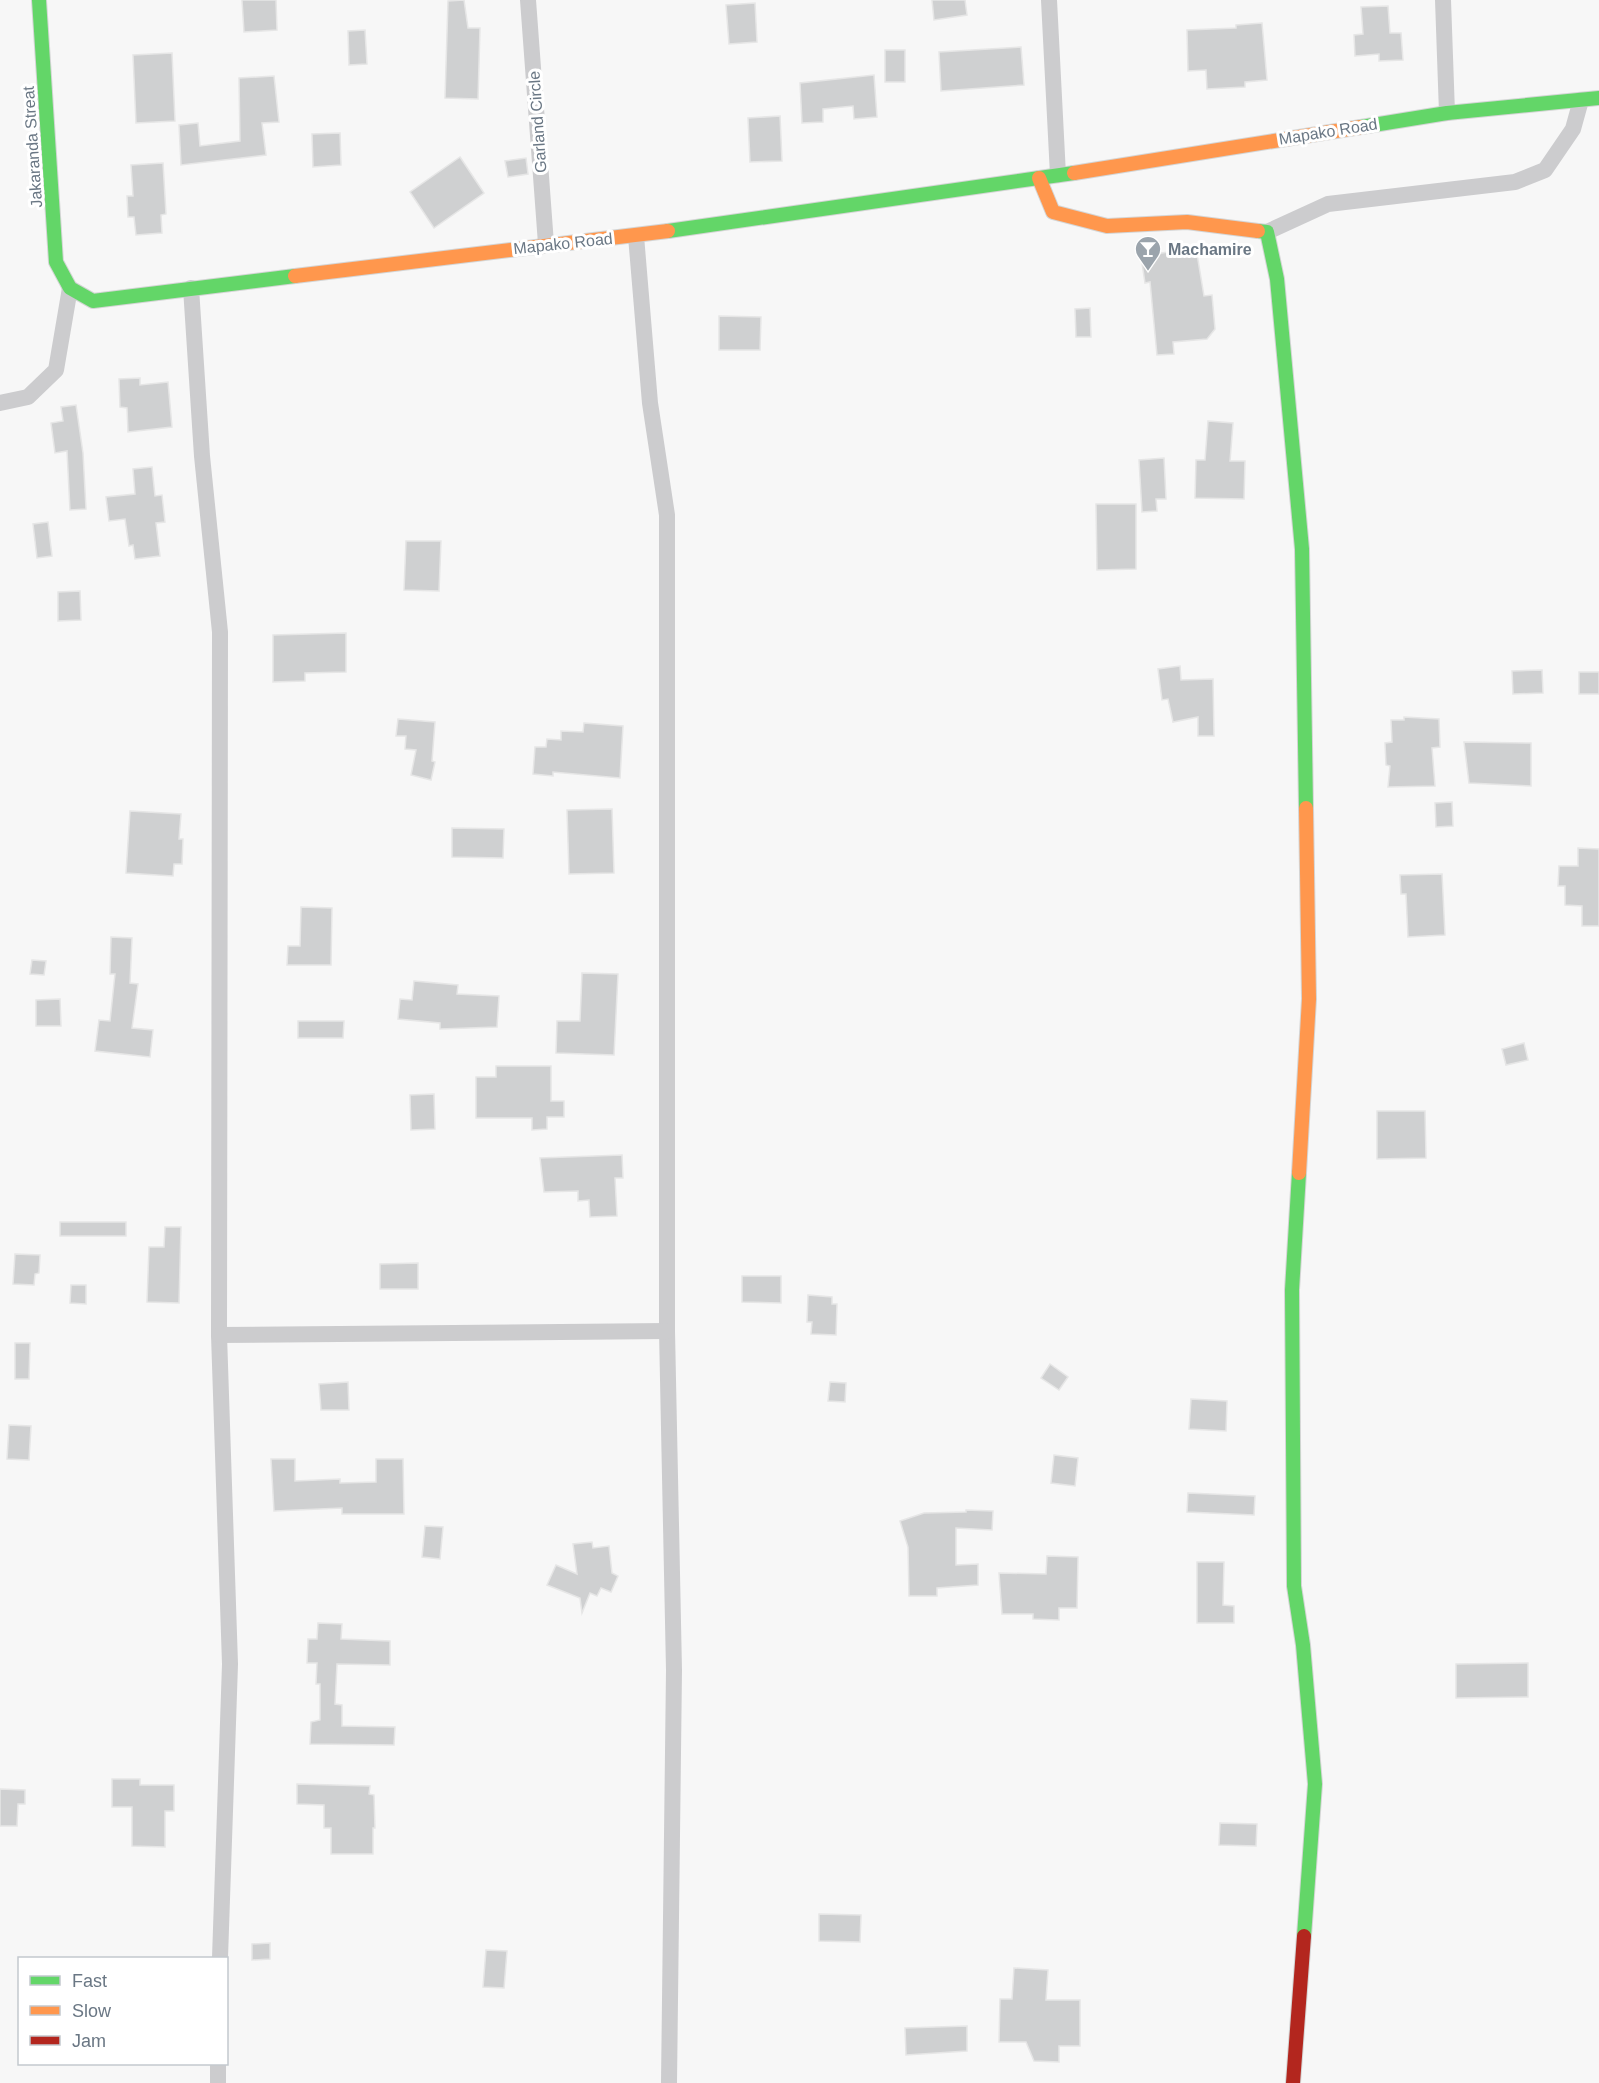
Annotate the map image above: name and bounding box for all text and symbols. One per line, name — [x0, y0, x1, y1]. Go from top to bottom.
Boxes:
street label: Garland Circle — [525, 70, 550, 174]
street label: Jakaranda Streat — [20, 85, 45, 208]
street label: Mapako Road — [1278, 115, 1379, 148]
street label: Mapako Road — [513, 230, 613, 257]
bar icon: Machamire — [1133, 234, 1163, 272]
place label: Machamire — [1168, 241, 1252, 258]
legend — [18, 1957, 228, 2065]
text: Fast — [72, 1971, 107, 1991]
text: Slow — [72, 2001, 112, 2021]
text: Jam — [72, 2031, 106, 2051]

